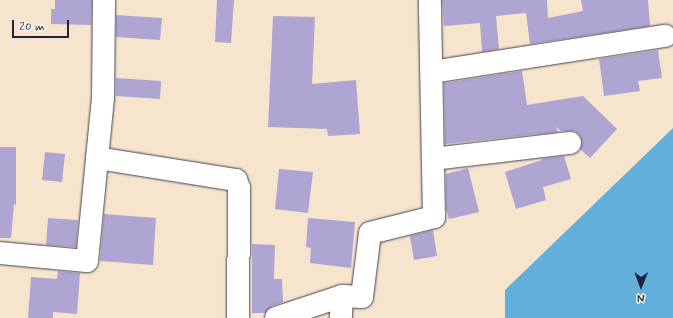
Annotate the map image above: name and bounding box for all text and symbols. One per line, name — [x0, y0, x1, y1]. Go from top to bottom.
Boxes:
scale bar — [14, 12, 71, 38]
text: 20 m — [19, 19, 45, 35]
north arrow — [621, 266, 661, 306]
text: N — [637, 291, 645, 305]

